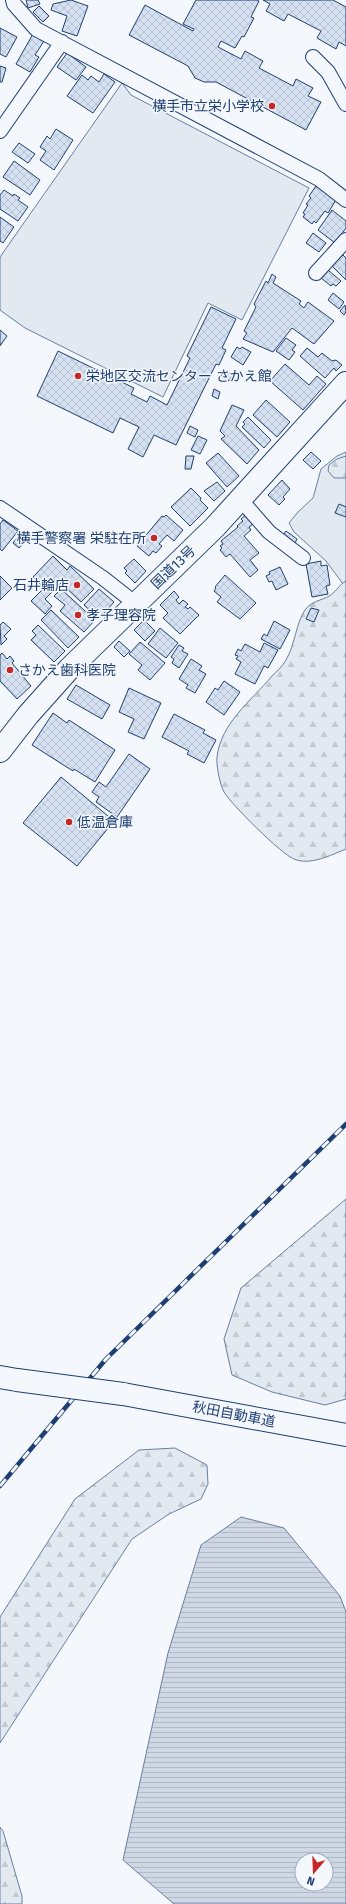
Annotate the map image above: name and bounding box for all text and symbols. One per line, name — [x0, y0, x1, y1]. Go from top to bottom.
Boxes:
place label: 横手市立栄小学校 — [152, 98, 264, 115]
marker: 横手市立栄小学校 — [267, 101, 277, 111]
place label: 栄地区交流センター さかえ館 — [86, 368, 272, 385]
marker: 栄地区交流センター さかえ館 — [73, 371, 83, 381]
place label: 横手警察署 栄駐在所 — [16, 530, 146, 547]
marker: 横手警察署 栄駐在所 — [149, 533, 159, 543]
street label: 国道13号 — [148, 542, 199, 593]
place label: 石井輪店 — [13, 577, 69, 594]
marker: 石井輪店 — [72, 580, 82, 590]
place label: 孝子理容院 — [86, 607, 156, 624]
marker: 孝子理容院 — [73, 610, 83, 620]
place label: さかえ歯科医院 — [18, 662, 116, 679]
marker: さかえ歯科医院 — [5, 665, 15, 675]
place label: 低温倉庫 — [77, 814, 133, 831]
marker: 低温倉庫 — [64, 817, 74, 827]
street label: 秋田自動車道 — [191, 1398, 277, 1431]
north arrow — [294, 1852, 334, 1892]
text: N — [305, 1874, 316, 1888]

